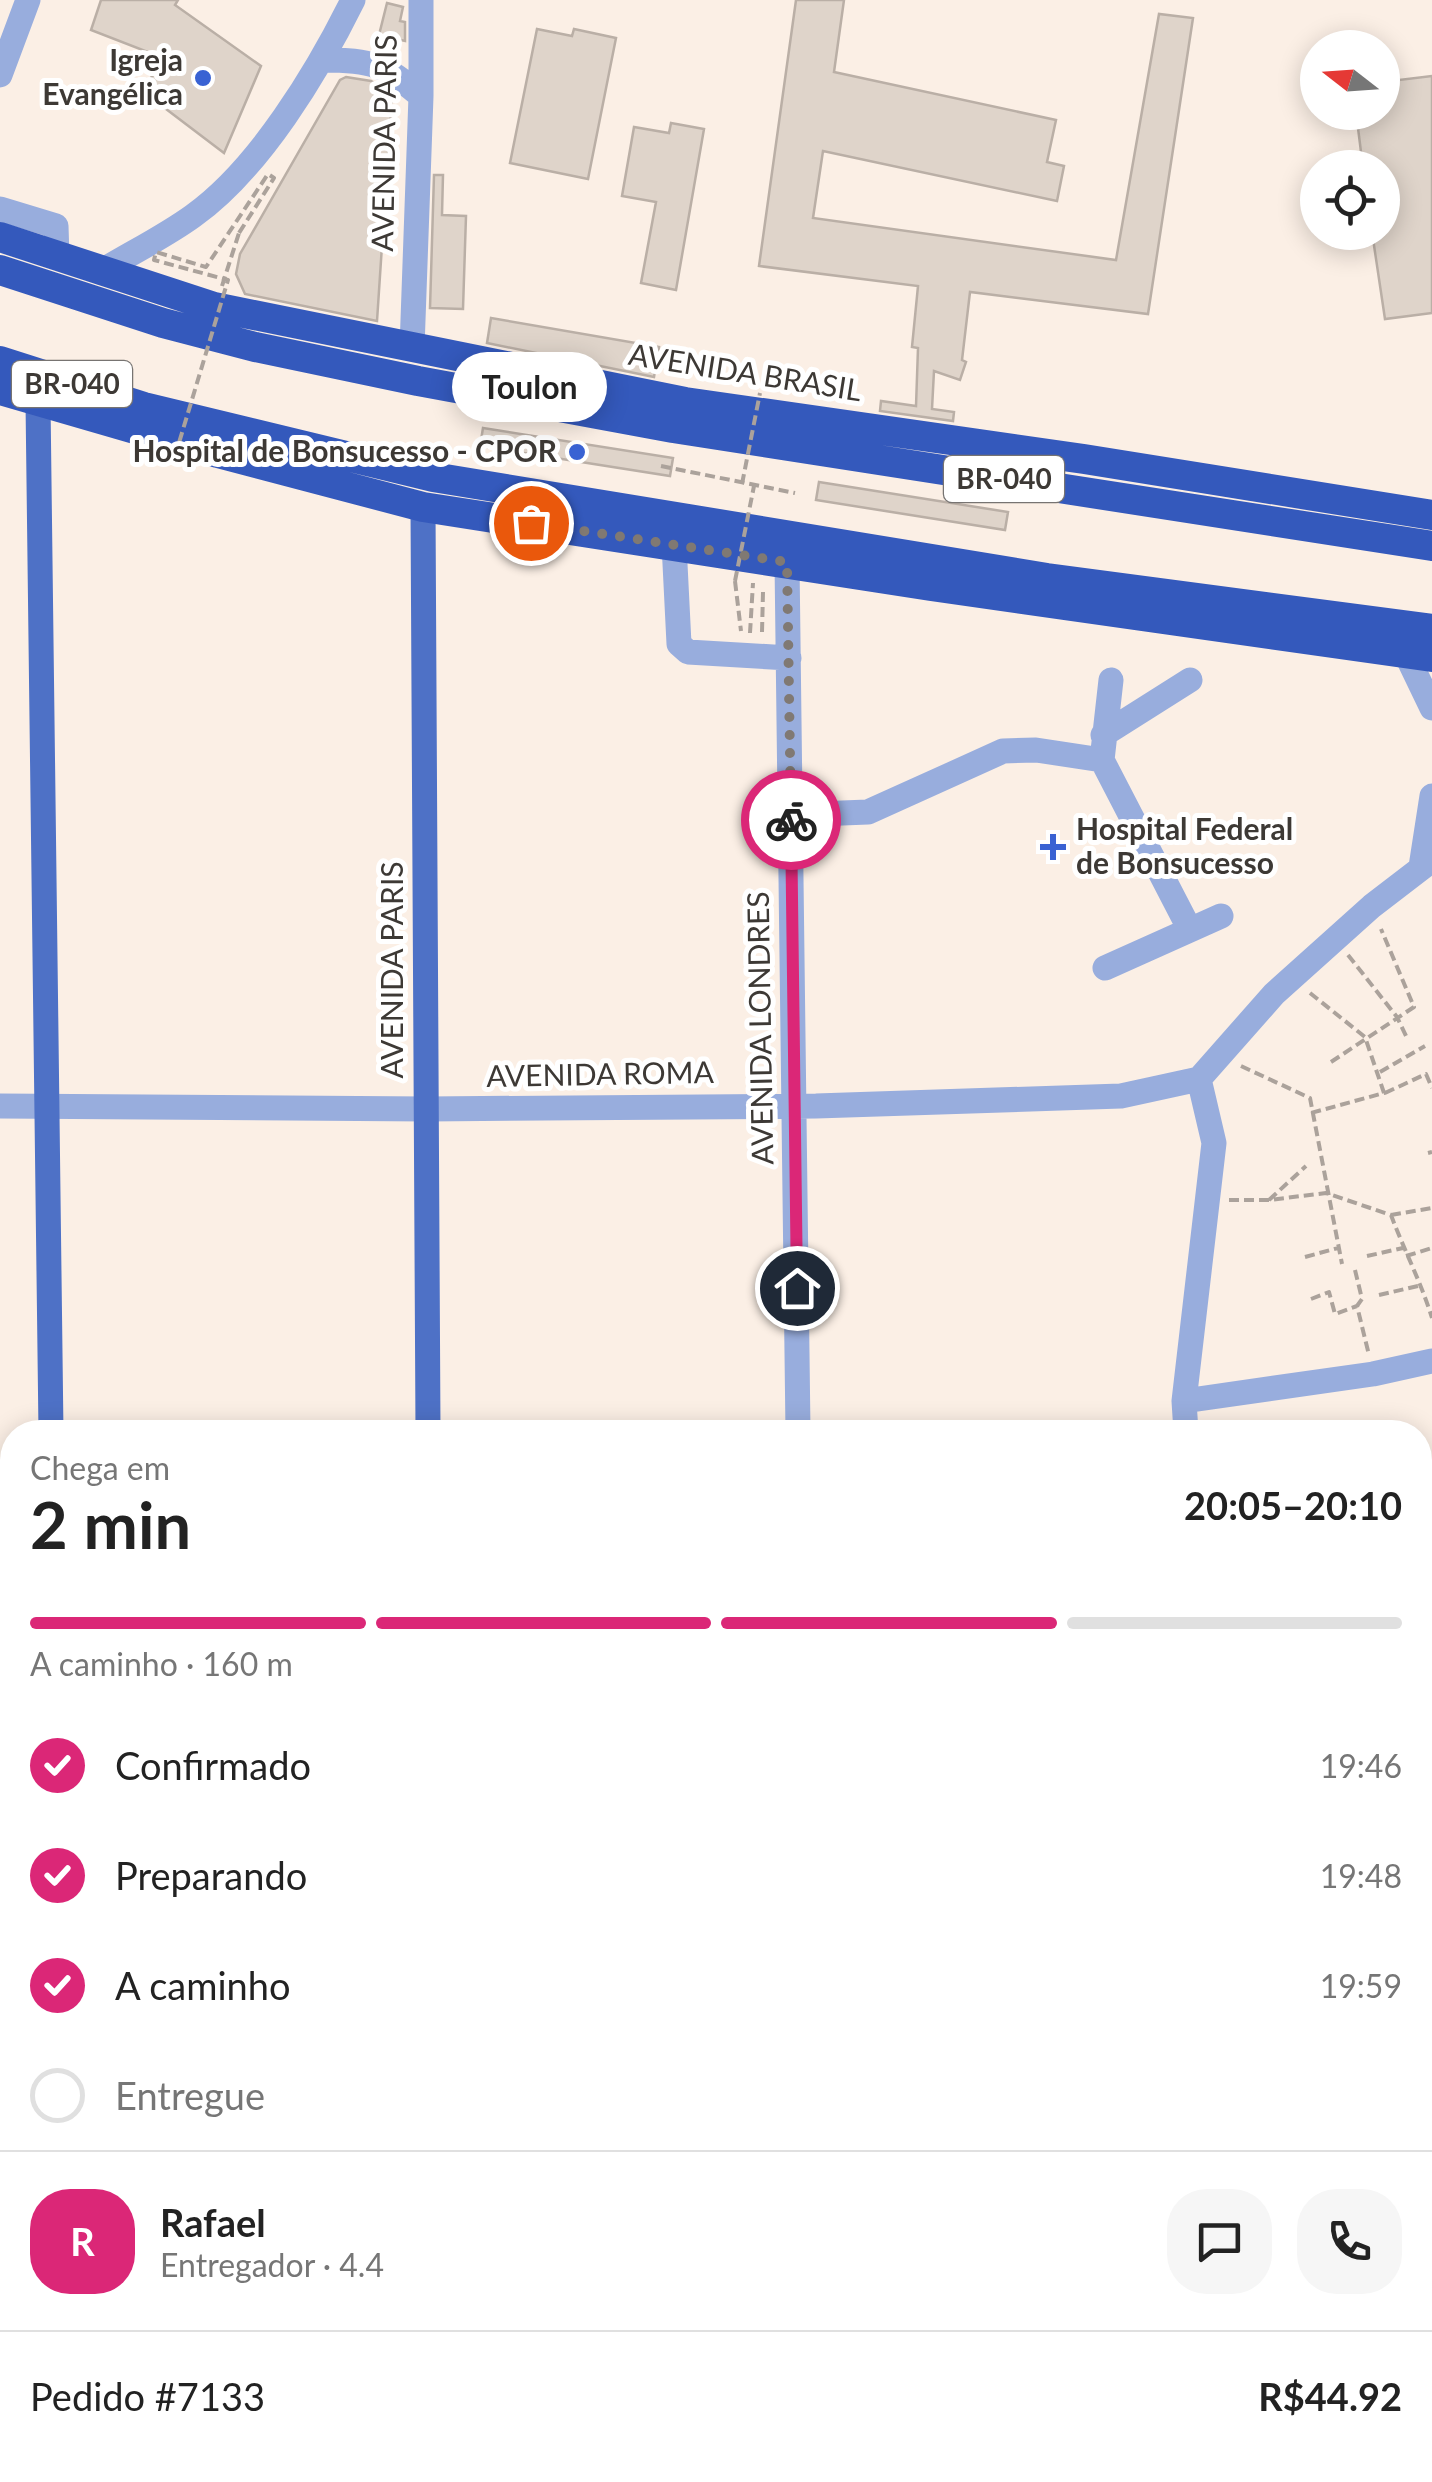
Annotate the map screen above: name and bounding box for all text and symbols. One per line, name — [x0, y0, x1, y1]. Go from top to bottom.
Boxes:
north arrow — [1300, 30, 1400, 130]
map controls — [1300, 30, 1400, 250]
street label: AVENIDA PARIS — [363, 34, 403, 252]
place label: Igreja Evangélica — [42, 41, 183, 111]
marker: Igreja Evangélica — [192, 67, 214, 89]
button: locate — [1300, 150, 1400, 250]
street label: AVENIDA BRASIL — [626, 335, 864, 407]
callout: Toulon — [454, 353, 608, 423]
road number: BR-040 — [12, 361, 132, 407]
text: Toulon — [481, 367, 578, 406]
place label: Hospital de Bonsucesso - CPOR — [132, 432, 558, 468]
marker: Hospital de Bonsucesso - CPOR — [566, 441, 588, 463]
road number: BR-040 — [944, 456, 1064, 502]
pin — [489, 481, 574, 566]
icon: bag — [504, 496, 559, 551]
courier — [741, 770, 841, 870]
icon: bike — [764, 793, 819, 848]
place label: Hospital Federal de Bonsucesso — [1076, 810, 1293, 880]
marker: Hospital Federal de Bonsucesso — [1040, 834, 1066, 860]
street label: AVENIDA PARIS — [373, 861, 409, 1079]
street label: AVENIDA LONDRES — [739, 891, 779, 1165]
street label: AVENIDA ROMA — [486, 1053, 715, 1093]
pin — [755, 1246, 840, 1331]
icon: home — [770, 1261, 825, 1316]
text: Chega em — [30, 1448, 170, 1487]
text: 20:05–20:10 — [1184, 1482, 1402, 1528]
text: 2 min — [30, 1485, 191, 1563]
text: A caminho · 160 m — [30, 1644, 293, 1683]
icon: check — [30, 1738, 85, 1793]
text: Confirmado — [115, 1742, 311, 1788]
text: 19:46 — [1320, 1746, 1402, 1785]
icon: check — [30, 1848, 85, 1903]
text: Preparando — [115, 1852, 307, 1898]
text: 19:48 — [1320, 1856, 1402, 1895]
icon: check — [30, 1958, 85, 2013]
text: A caminho — [115, 1962, 291, 2008]
text: 19:59 — [1320, 1966, 1402, 2005]
text: Entregue — [115, 2072, 265, 2118]
button: chat — [1167, 2189, 1272, 2294]
button: phone — [1297, 2189, 1402, 2294]
text: Rafael — [160, 2199, 266, 2245]
text: R — [70, 2218, 95, 2264]
text: Entregador · 4.4 — [160, 2245, 384, 2284]
text: Pedido #7133 — [30, 2373, 265, 2419]
text: R$44.92 — [1258, 2373, 1402, 2419]

